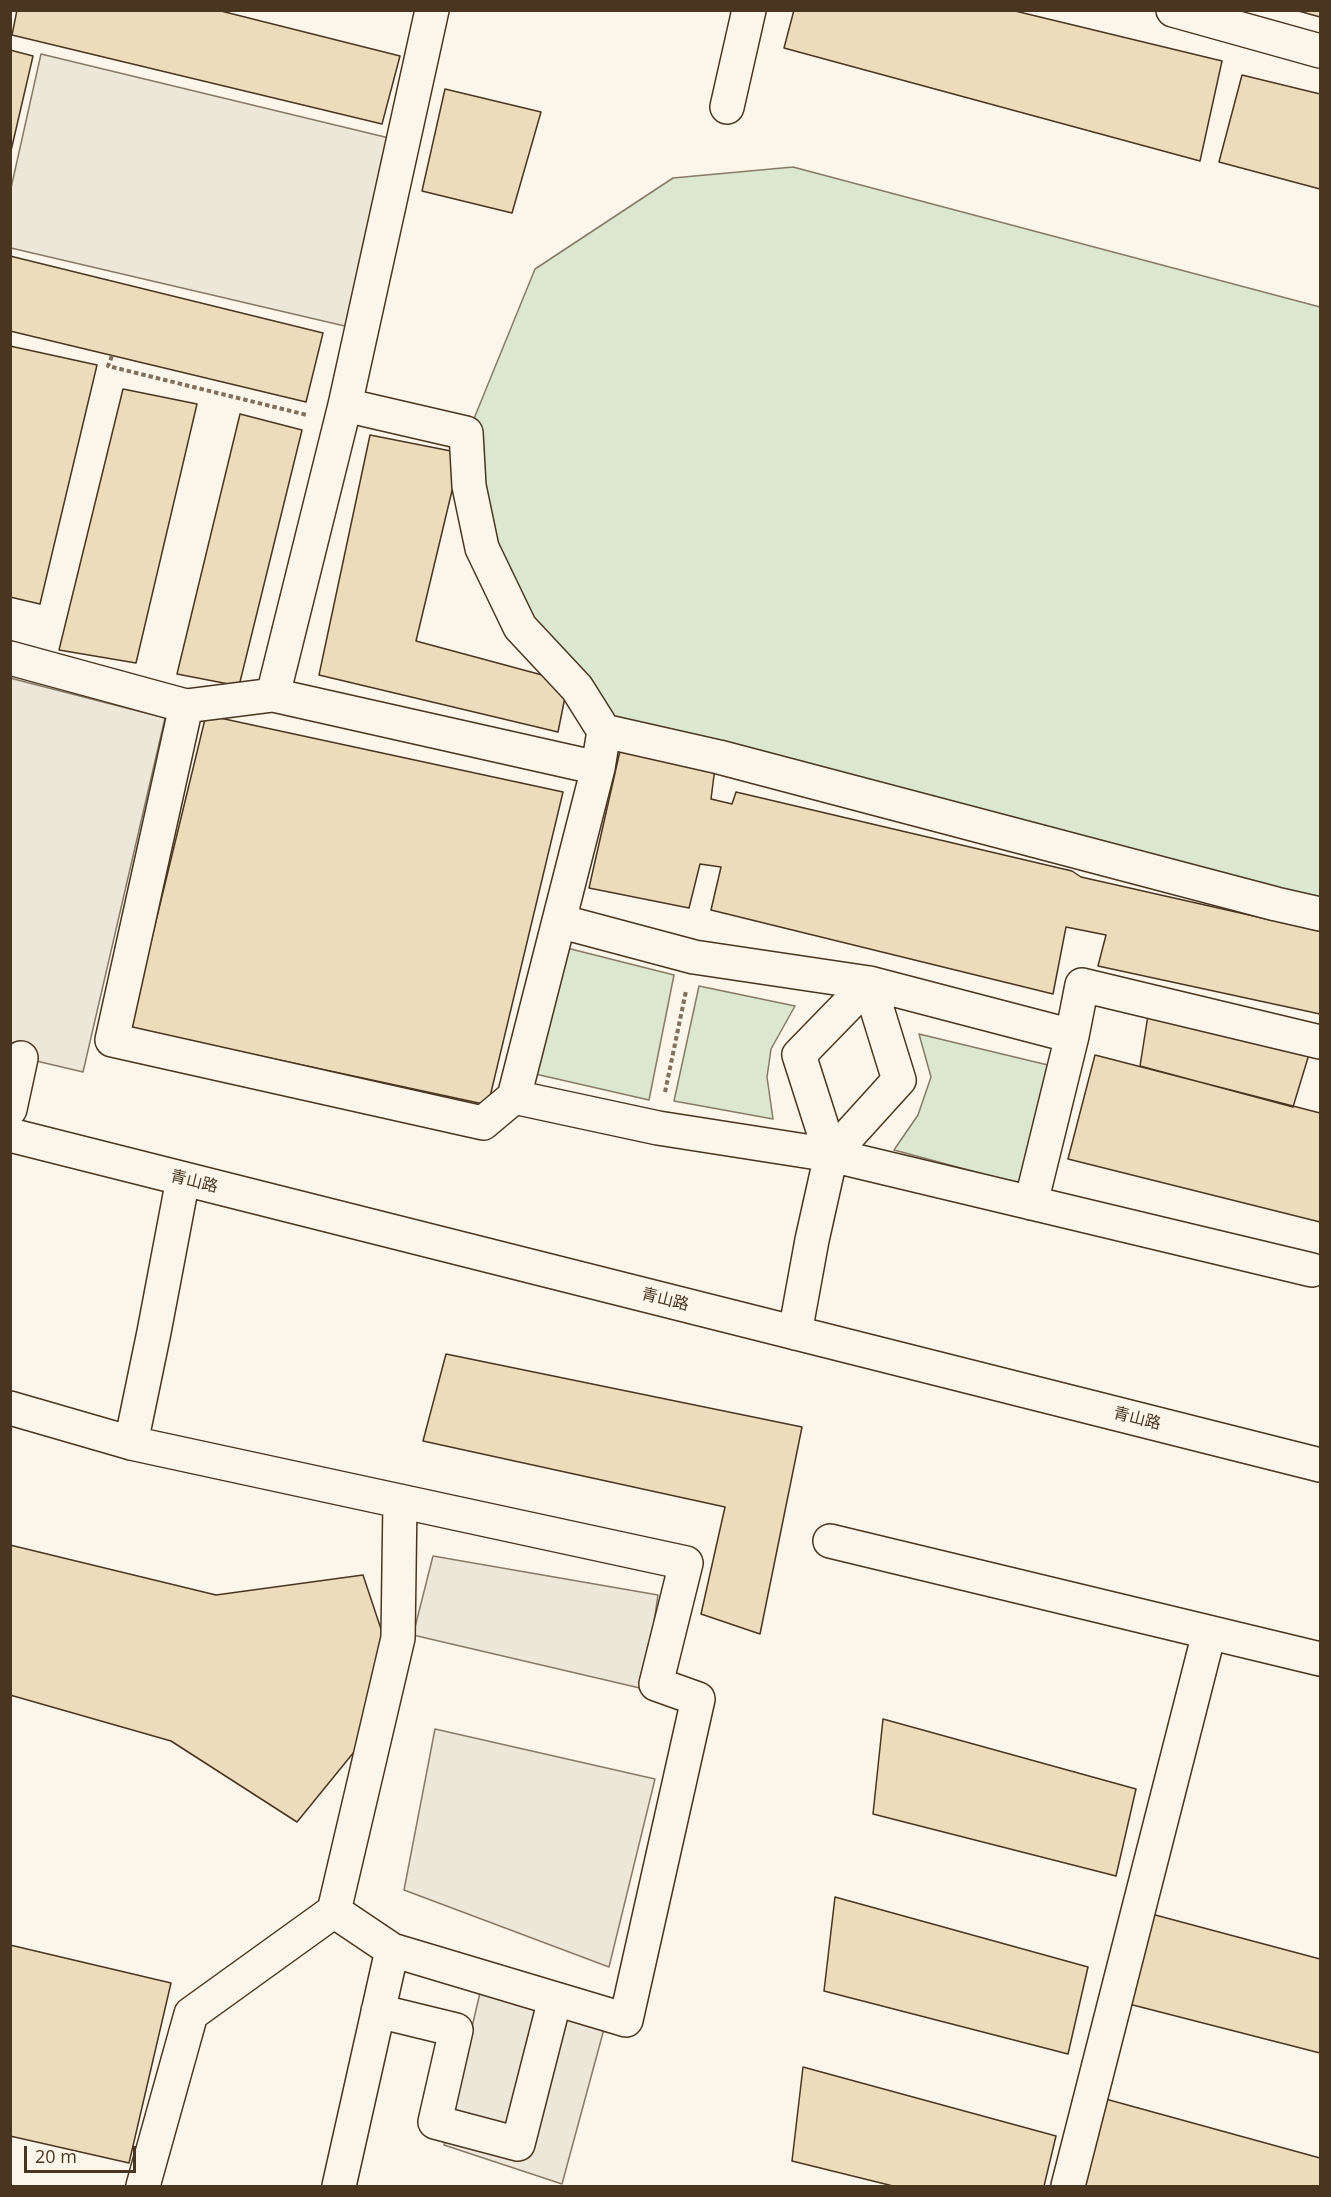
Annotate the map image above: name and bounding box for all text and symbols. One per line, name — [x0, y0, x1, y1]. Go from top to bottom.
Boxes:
street label: 青山路 — [168, 1167, 220, 1197]
street label: 青山路 — [639, 1285, 691, 1315]
street label: 青山路 — [1111, 1404, 1163, 1434]
scale bar — [27, 2134, 140, 2172]
text: 20 m — [35, 2144, 77, 2168]

